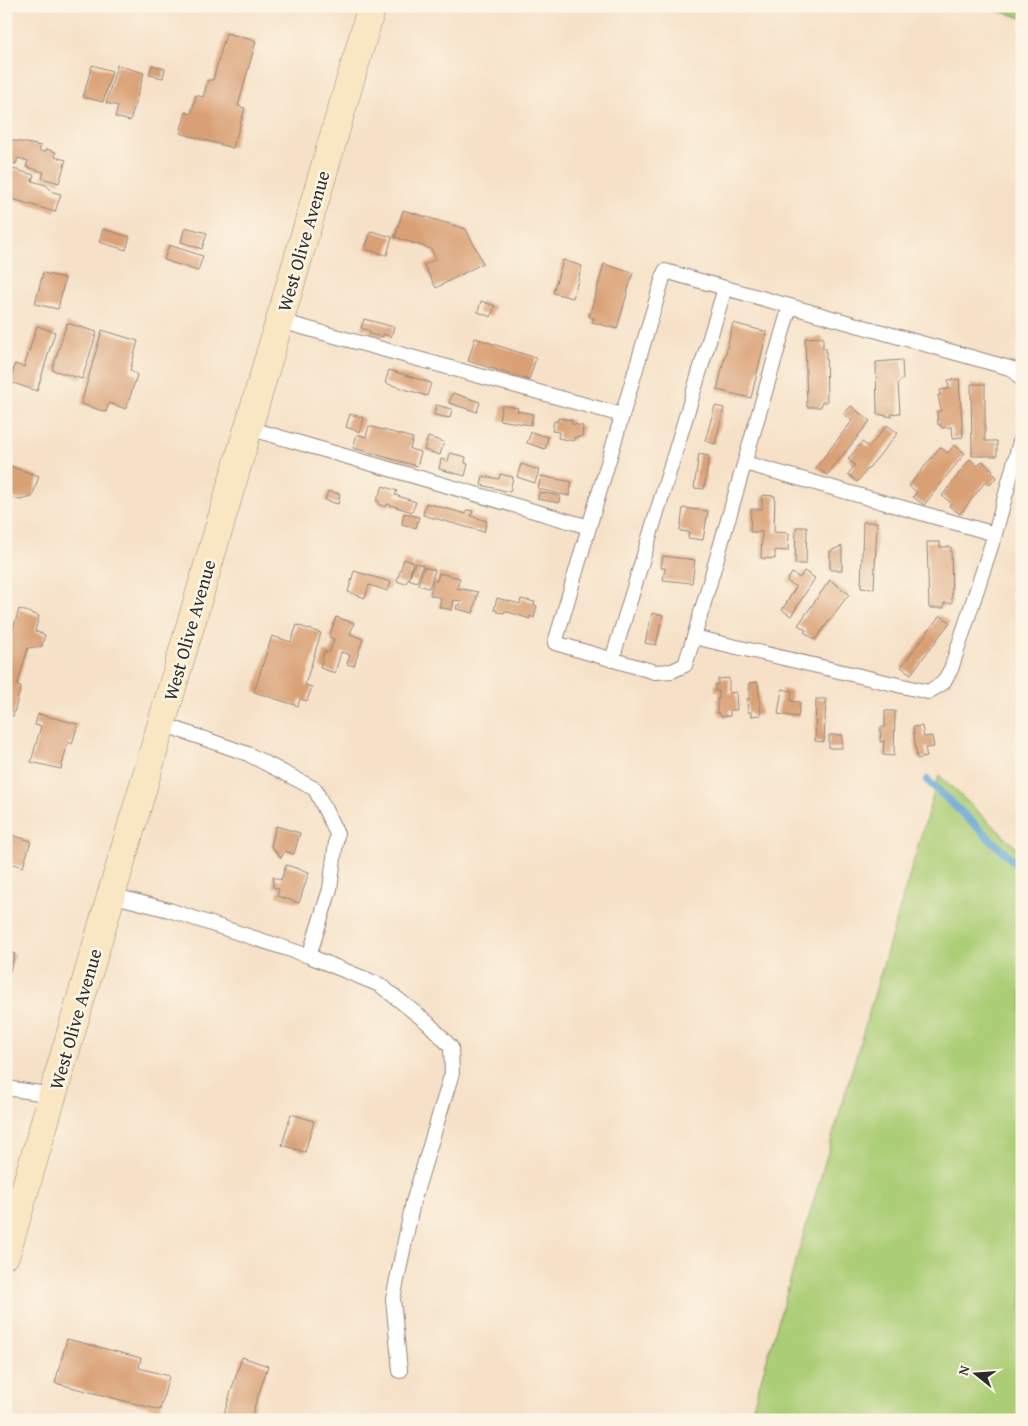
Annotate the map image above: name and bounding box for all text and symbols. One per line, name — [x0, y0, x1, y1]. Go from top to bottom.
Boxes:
street label: West Olive Avenue — [269, 167, 337, 315]
street label: West Olive Avenue — [155, 556, 223, 704]
street label: West Olive Avenue — [41, 945, 109, 1093]
north arrow — [950, 1348, 1000, 1398]
text: N — [953, 1362, 975, 1378]

